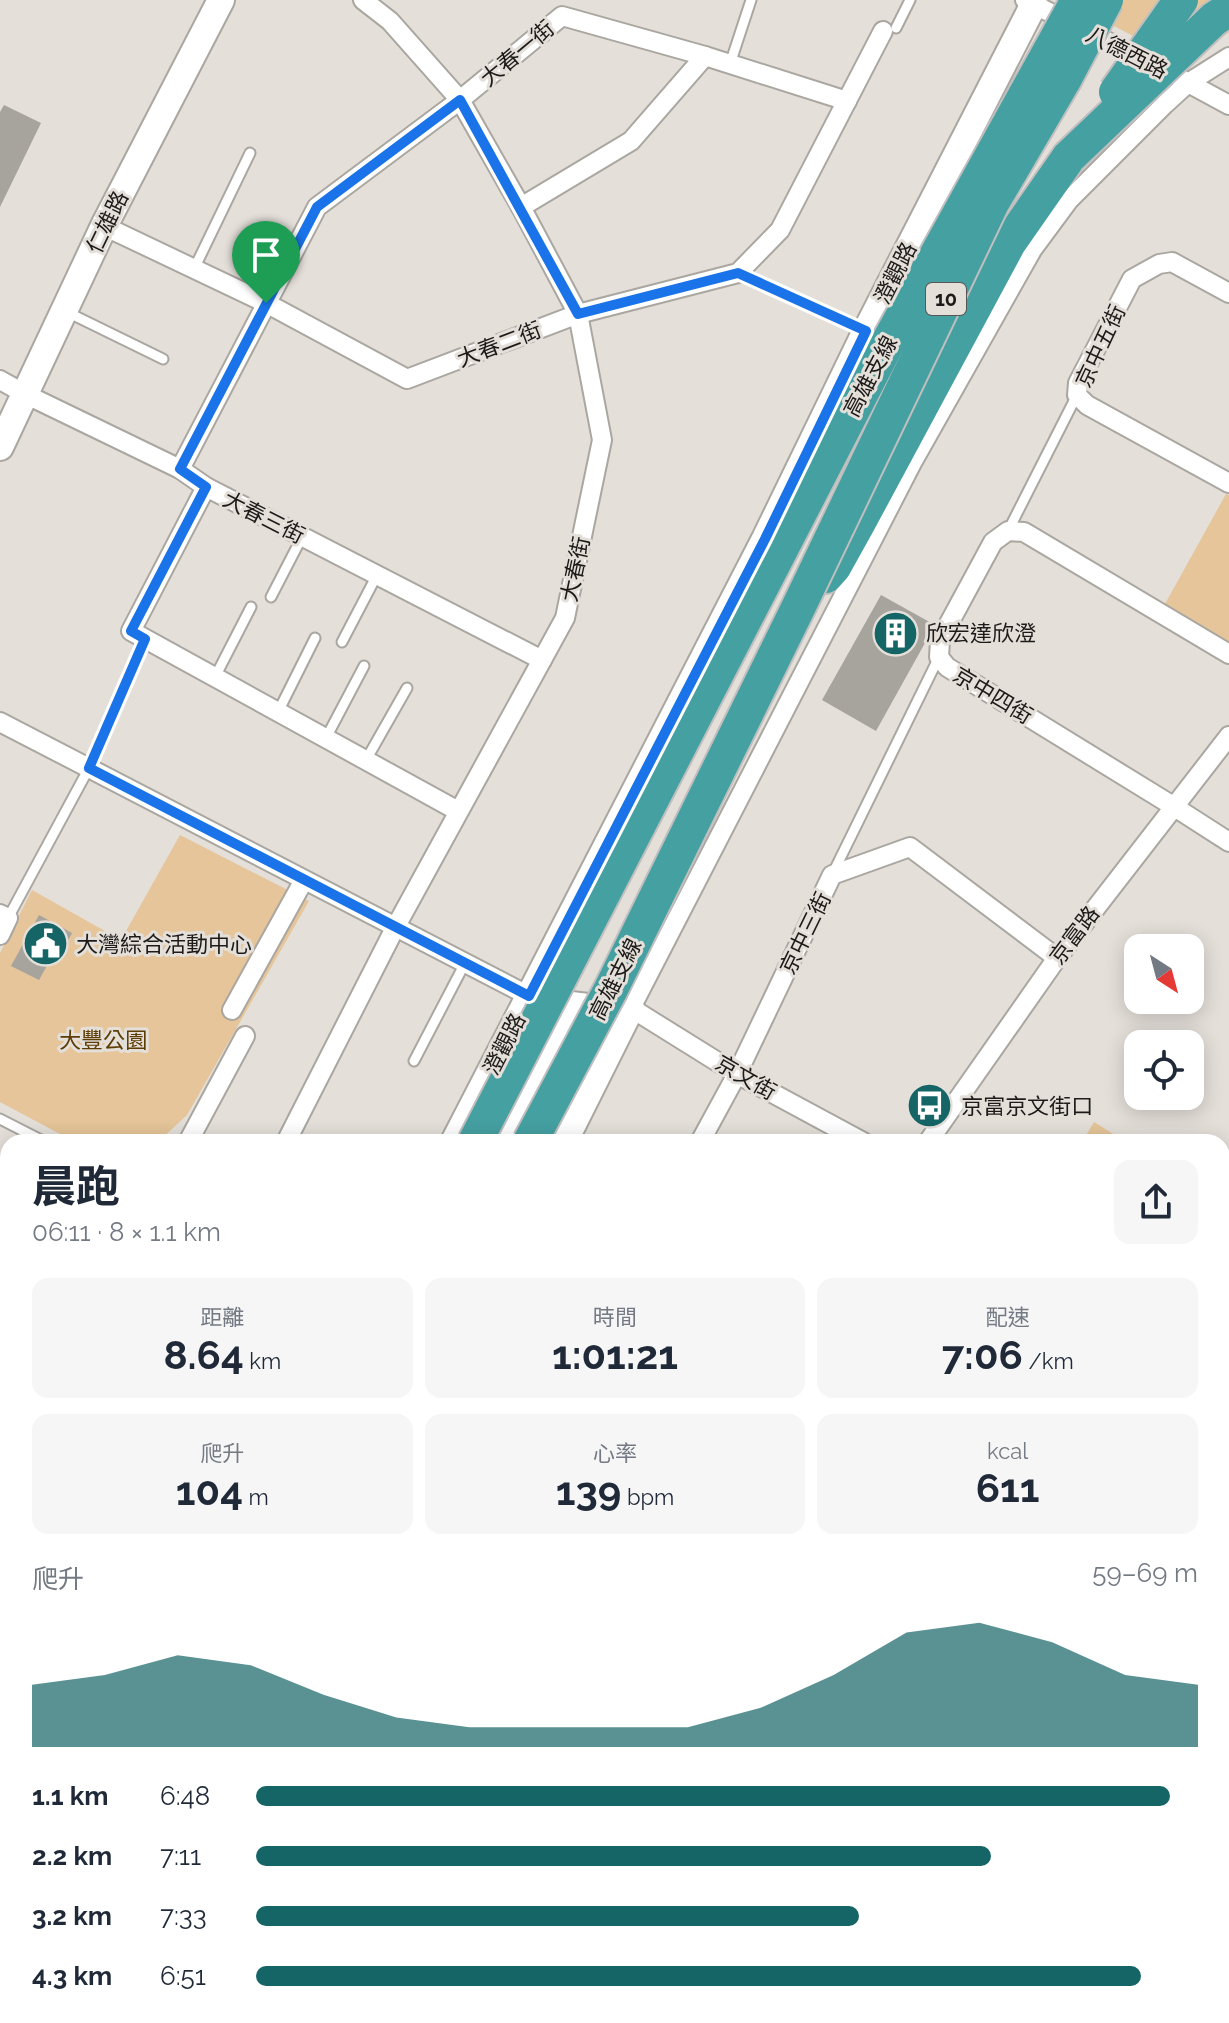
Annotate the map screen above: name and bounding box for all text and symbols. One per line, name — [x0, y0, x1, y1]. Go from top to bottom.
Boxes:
street label: 大春一街 — [475, 15, 559, 91]
street label: 八德西路 — [1082, 20, 1172, 84]
street label: 仁雄路 — [81, 187, 133, 257]
pin — [232, 221, 300, 303]
icon: arrive — [244, 233, 288, 277]
street label: 澄觀路 — [868, 238, 922, 308]
road number: 10 — [926, 283, 966, 315]
street label: 京中五街 — [1070, 301, 1130, 391]
street label: 大春二街 — [453, 316, 545, 372]
street label: 高雄支線 — [838, 331, 902, 421]
street label: 大春三街 — [219, 485, 309, 549]
street label: 大春街 — [555, 534, 595, 604]
building icon: 欣宏達欣澄 — [871, 609, 919, 657]
place label: 欣宏達欣澄 — [926, 620, 1036, 646]
street label: 京中四街 — [949, 661, 1037, 729]
street label: 京中三街 — [774, 888, 836, 978]
street label: 京富路 — [1044, 901, 1104, 969]
public building icon: 大灣綜合活動中心 — [21, 920, 69, 968]
place label: 大灣綜合活動中心 — [76, 931, 252, 957]
street label: 高雄支線 — [583, 934, 647, 1024]
north arrow — [1124, 934, 1204, 1014]
map controls — [1124, 934, 1204, 1110]
street label: 澄觀路 — [477, 1009, 531, 1079]
park label: 大豐公園 — [59, 1027, 147, 1053]
button: locate — [1124, 1030, 1204, 1110]
street label: 京文街 — [711, 1049, 781, 1105]
bus stop icon: 京富京文街口 — [906, 1082, 954, 1130]
place label: 京富京文街口 — [961, 1093, 1093, 1119]
button: share — [1114, 1160, 1198, 1244]
text: 晨跑 — [32, 1161, 120, 1212]
text: 06:11 · 8 × 1.1 km — [32, 1217, 221, 1247]
text: 距離 — [200, 1304, 244, 1330]
text: 時間 — [593, 1304, 637, 1330]
text: 配速 — [986, 1304, 1030, 1330]
text: 8.64 — [163, 1331, 244, 1378]
text: 1:01:21 — [552, 1331, 678, 1378]
text: 7:06 — [942, 1331, 1023, 1378]
text: km — [244, 1348, 281, 1374]
text: /km — [1023, 1348, 1074, 1374]
text: kcal — [987, 1438, 1028, 1464]
text: 爬升 — [200, 1440, 244, 1466]
text: 心率 — [593, 1440, 637, 1466]
text: 611 — [976, 1464, 1040, 1511]
text: 104 — [176, 1467, 243, 1514]
text: 139 — [556, 1467, 621, 1514]
text: m — [243, 1484, 269, 1510]
text: bpm — [621, 1484, 674, 1510]
text: 59–69 m — [1092, 1558, 1198, 1588]
text: 爬升 — [32, 1564, 84, 1594]
text: 1.1 km — [32, 1781, 109, 1811]
text: 6:48 — [160, 1781, 210, 1811]
text: 2.2 km — [32, 1841, 112, 1871]
text: 7:11 — [160, 1841, 201, 1871]
text: 3.2 km — [32, 1901, 112, 1931]
text: 7:33 — [160, 1901, 207, 1931]
text: 4.3 km — [32, 1961, 112, 1991]
text: 6:51 — [160, 1961, 206, 1991]

